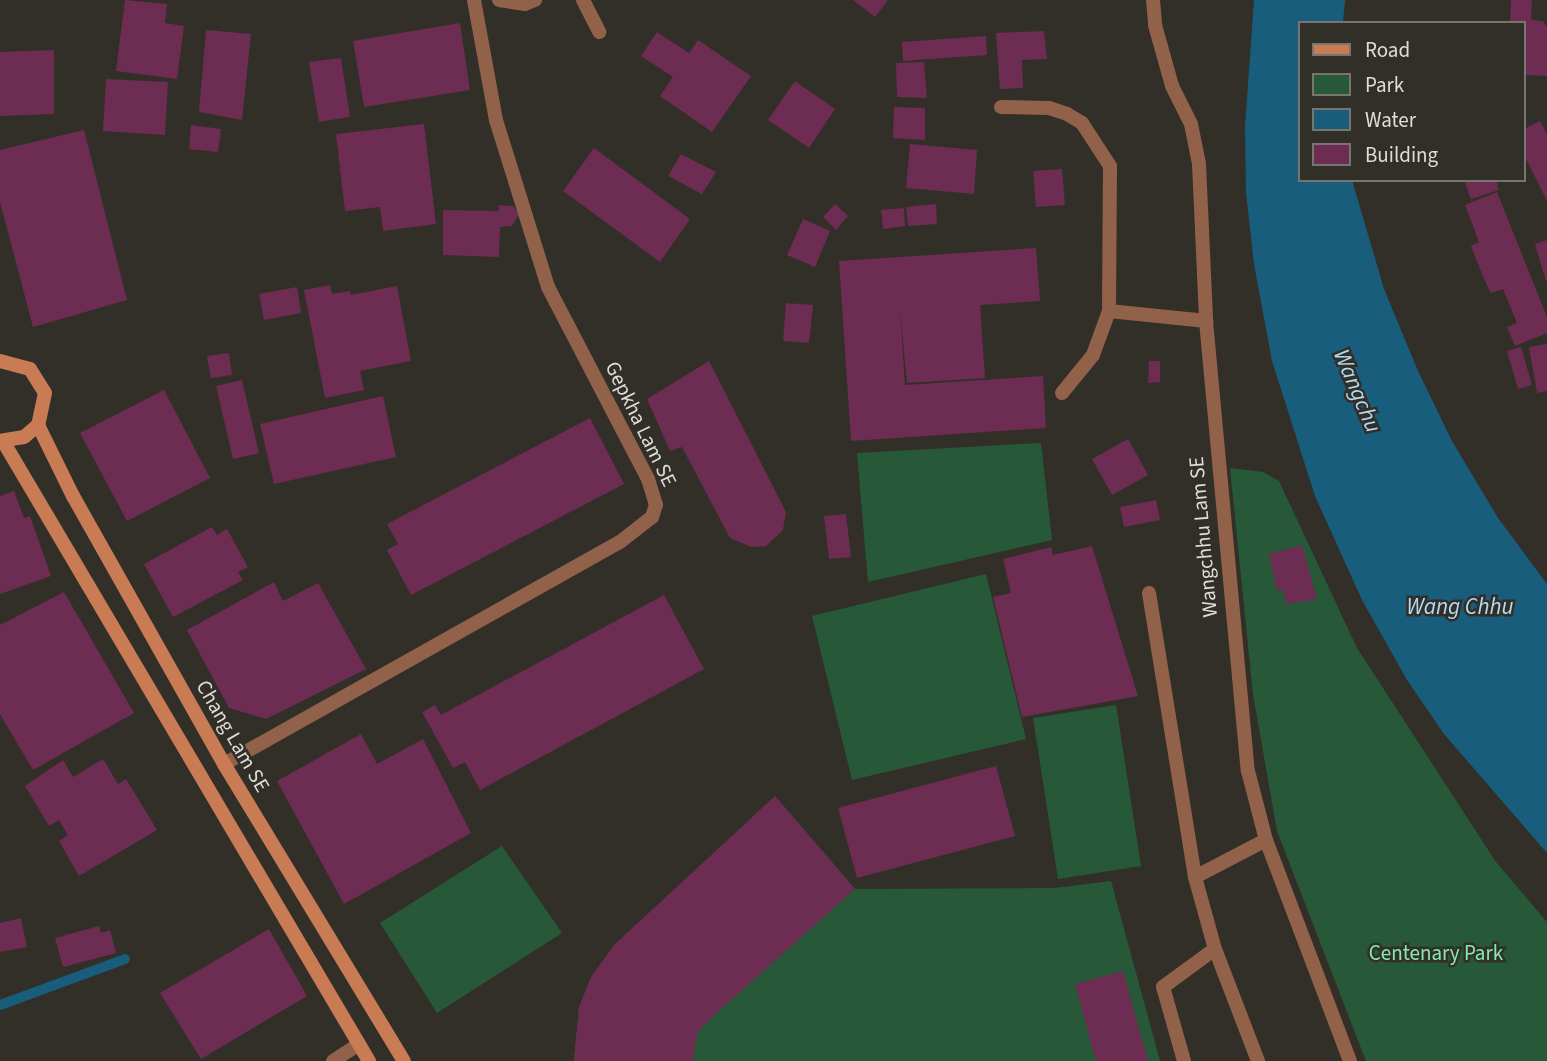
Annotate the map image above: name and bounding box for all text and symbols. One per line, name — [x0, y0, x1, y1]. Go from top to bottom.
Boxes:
legend — [1298, 21, 1526, 182]
text: Road — [1365, 35, 1410, 65]
text: Park — [1365, 70, 1404, 100]
text: Water — [1365, 105, 1416, 135]
text: Building — [1365, 140, 1438, 170]
water label: Wangchu — [1327, 345, 1387, 437]
street label: Gepkha Lam SE — [600, 357, 682, 491]
street label: Wangchhu Lam SE — [1183, 456, 1223, 618]
water label: Wang Chhu — [1406, 593, 1514, 621]
street label: Chang Lam SE — [191, 676, 275, 796]
park label: Centenary Park — [1369, 940, 1503, 966]

